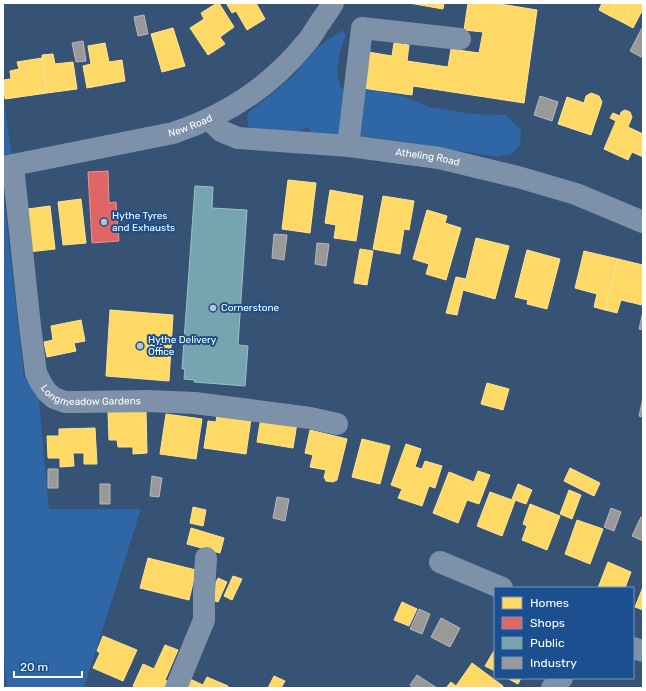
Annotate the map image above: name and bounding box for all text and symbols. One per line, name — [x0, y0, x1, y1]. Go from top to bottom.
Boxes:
street label: New Road — [167, 112, 214, 140]
street label: Atheling Road — [395, 146, 461, 169]
place label: Hythe Tyres and Exhausts — [112, 210, 175, 234]
marker: Hythe Tyres and Exhausts — [99, 217, 109, 227]
place label: Cornerstone — [221, 302, 279, 314]
marker: Cornerstone — [208, 303, 218, 313]
place label: Hythe Delivery Office — [148, 334, 217, 358]
marker: Hythe Delivery Office — [135, 341, 145, 351]
street label: Longmeadow Gardens — [38, 383, 141, 409]
legend — [494, 587, 634, 679]
text: Homes — [530, 596, 569, 610]
text: Shops — [530, 616, 565, 630]
text: Public — [530, 636, 565, 650]
scale bar — [14, 653, 82, 679]
text: Industry — [530, 656, 577, 670]
text: 20 m — [20, 660, 48, 674]

